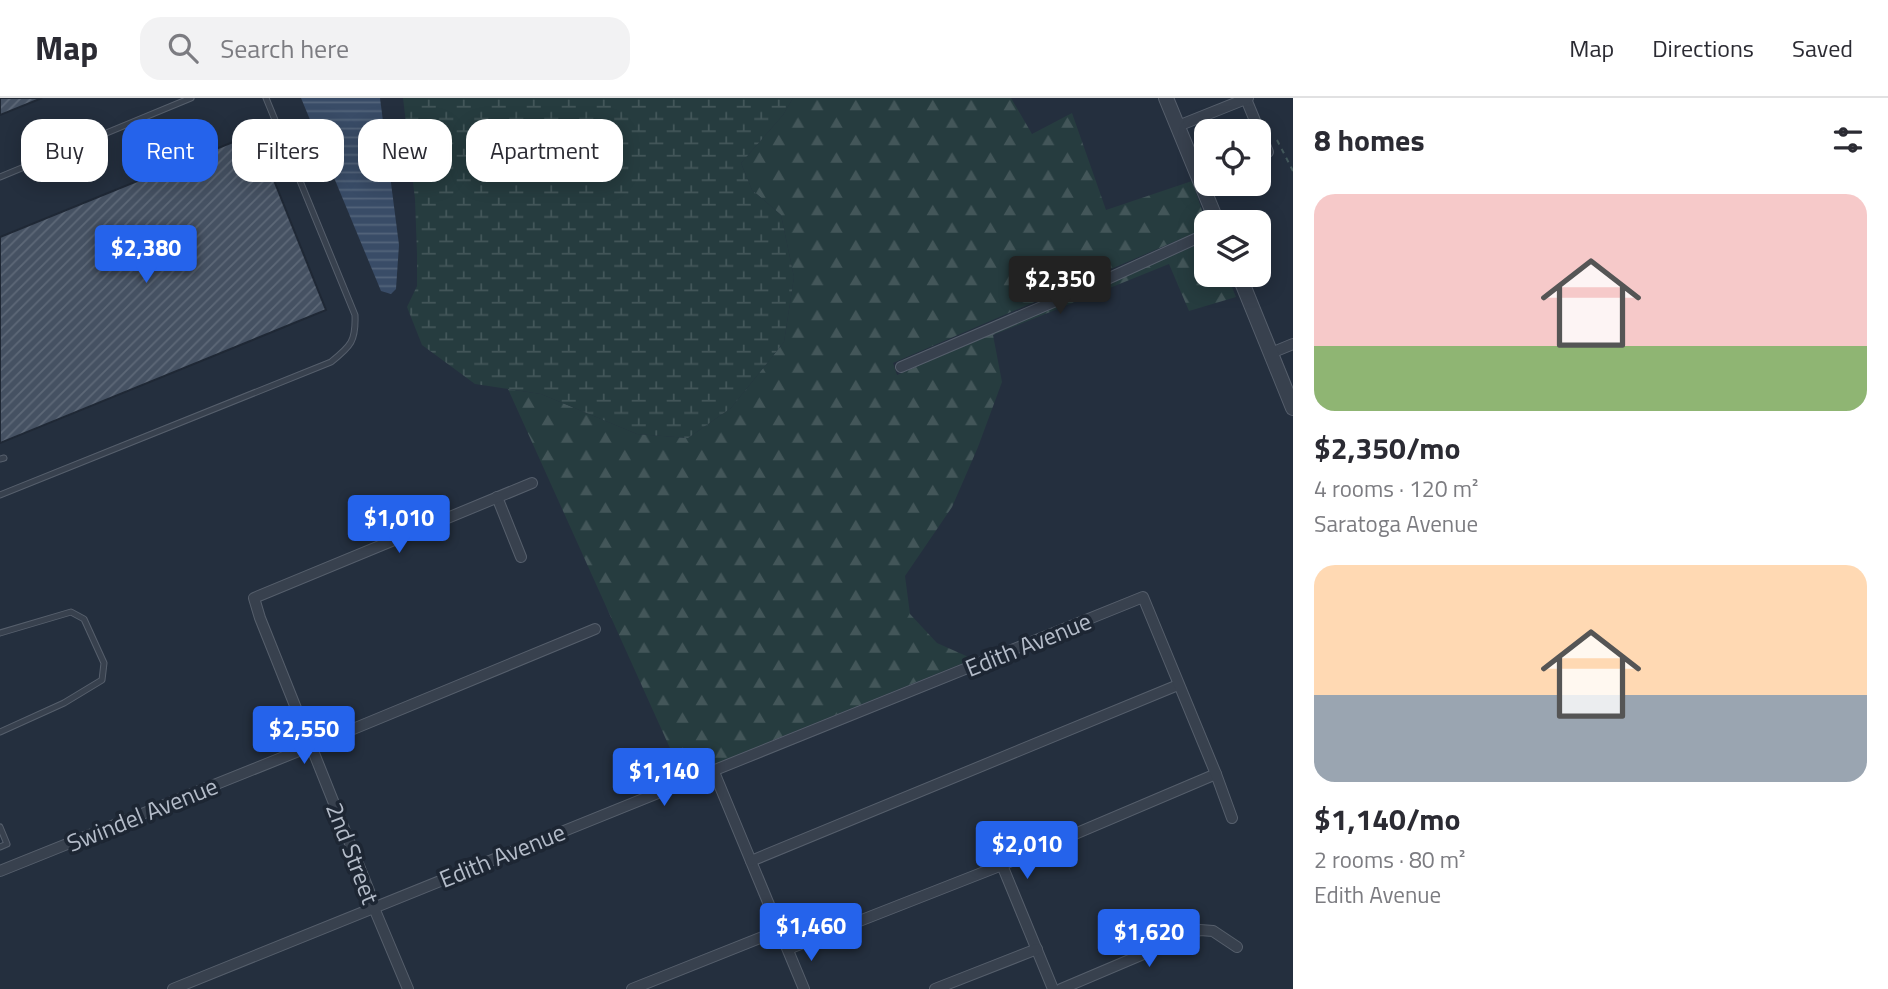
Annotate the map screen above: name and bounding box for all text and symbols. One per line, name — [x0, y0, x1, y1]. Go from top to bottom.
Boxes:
search box — [140, 17, 630, 80]
text: Map — [35, 23, 98, 73]
icon: search — [164, 29, 202, 67]
text: Search here — [220, 29, 349, 68]
text: Map — [1569, 30, 1614, 66]
text: Directions — [1652, 30, 1754, 66]
text: Saved — [1792, 30, 1853, 66]
text: 8 homes — [1314, 117, 1425, 163]
chip: Buy — [21, 119, 108, 182]
chip: Rent — [122, 119, 218, 182]
chip: Filters — [232, 119, 344, 182]
chip: New — [358, 119, 452, 182]
chip: Apartment — [466, 119, 623, 182]
map controls — [1194, 119, 1271, 287]
button: locate — [1194, 119, 1271, 196]
icon: filters — [1829, 121, 1867, 159]
button: layers — [1194, 210, 1271, 287]
pin: $2,380 — [89, 226, 203, 285]
text: $2,380 — [111, 230, 181, 265]
icon: home — [1528, 240, 1654, 366]
pin: $2,350 — [1003, 256, 1117, 316]
text: $2,350 — [1025, 261, 1095, 296]
text: $2,350/mo — [1314, 425, 1460, 471]
text: 4 rooms · 120 m² — [1314, 471, 1478, 506]
pin: $1,010 — [342, 496, 456, 555]
text: $1,010 — [364, 500, 434, 535]
text: Saratoga Avenue — [1314, 506, 1478, 541]
street label: Edith Avenue — [960, 602, 1096, 686]
icon: home — [1528, 611, 1654, 737]
pin: $2,550 — [247, 706, 361, 766]
text: $2,550 — [269, 711, 339, 746]
pin: $1,140 — [607, 748, 721, 808]
text: $1,140 — [629, 753, 699, 788]
street label: Swindel Avenue — [61, 767, 223, 861]
text: $1,140/mo — [1314, 796, 1460, 842]
street label: 2nd Street — [317, 797, 389, 910]
street label: Edith Avenue — [434, 813, 570, 897]
pin: $2,010 — [970, 822, 1084, 881]
text: $2,010 — [992, 826, 1062, 861]
text: 2 rooms · 80 m² — [1314, 842, 1465, 877]
text: Edith Avenue — [1314, 877, 1441, 912]
pin: $1,460 — [754, 904, 868, 963]
text: $1,460 — [776, 908, 846, 943]
pin: $1,620 — [1092, 910, 1206, 969]
text: $1,620 — [1114, 914, 1184, 949]

